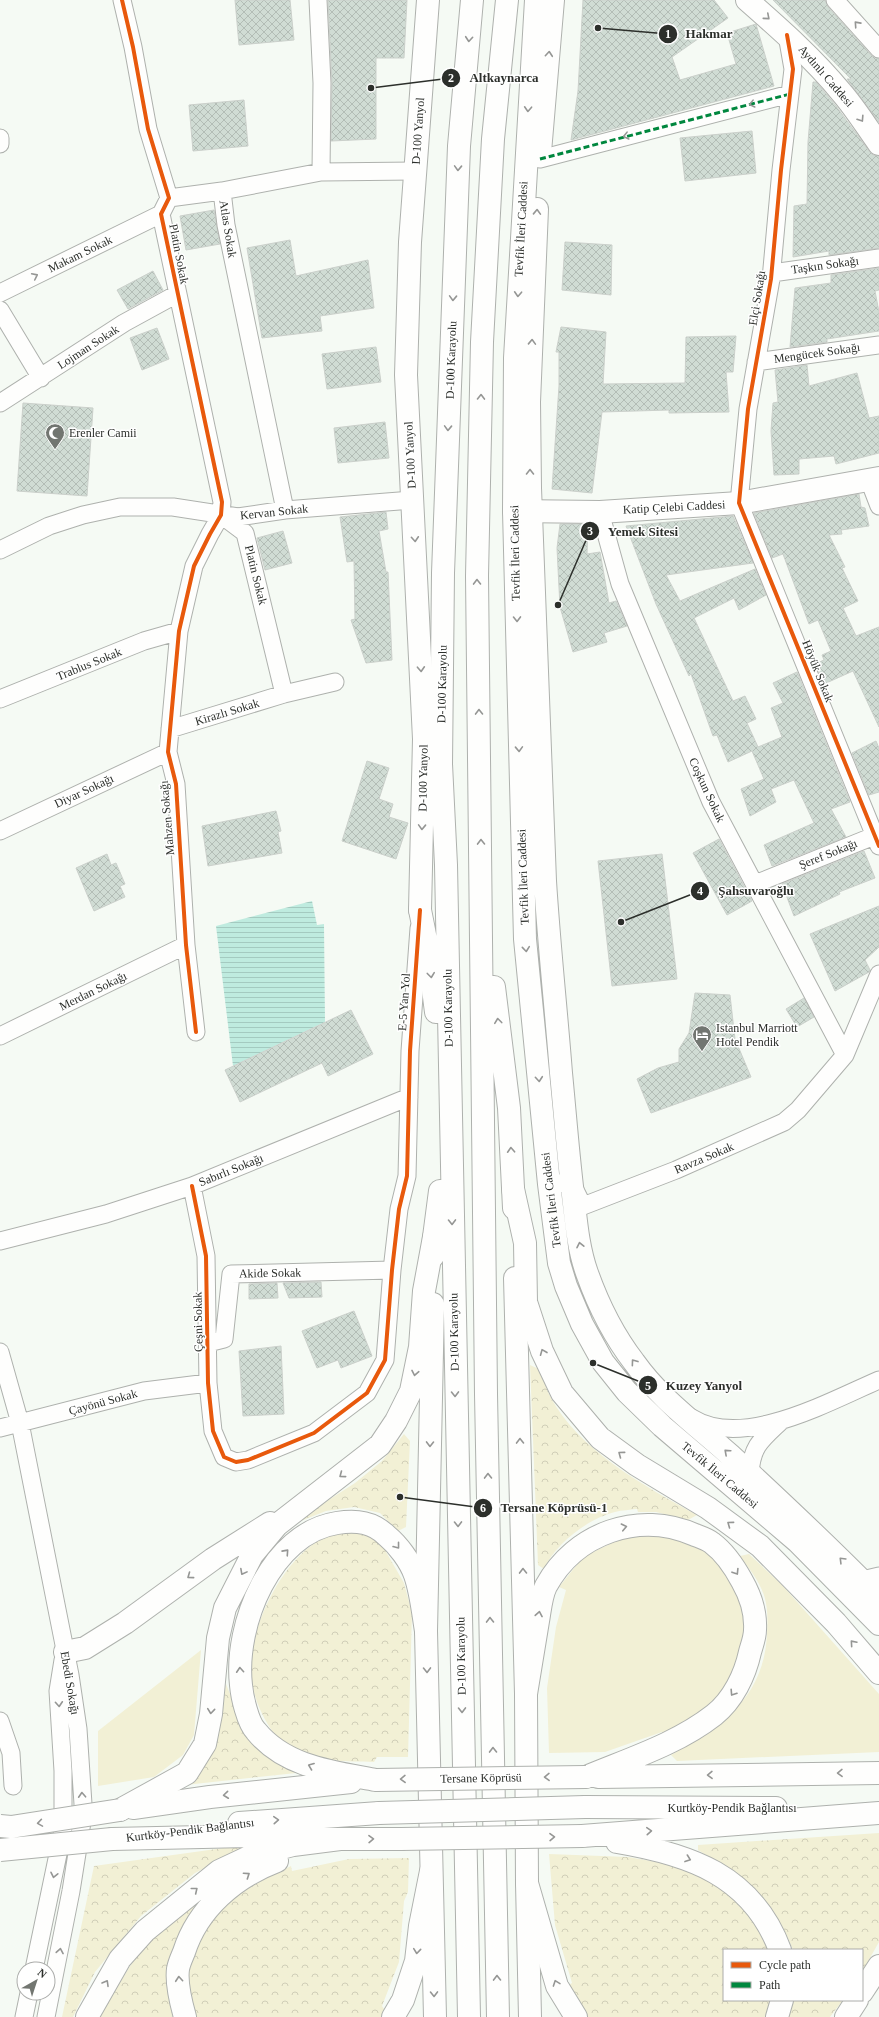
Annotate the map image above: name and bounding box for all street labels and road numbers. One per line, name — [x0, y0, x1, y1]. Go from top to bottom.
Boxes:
street label: Aydınlı Caddesi — [795, 42, 857, 110]
street label: D-100 Yanyol — [409, 96, 427, 165]
street label: Tevfik İleri Caddesi — [512, 180, 531, 277]
street label: Atlas Sokak — [217, 199, 239, 259]
street label: Platin Sokak — [166, 223, 192, 285]
street label: Makam Sokak — [46, 232, 114, 276]
street label: Taşkın Sokağı — [790, 253, 860, 277]
street label: Elçi Sokağı — [746, 269, 768, 327]
street label: D-100 Karayolu — [443, 321, 459, 399]
street label: Lojman Sokak — [55, 322, 121, 372]
street label: Mengücek Sokağı — [773, 340, 862, 366]
street label: D-100 Yanyol — [401, 420, 419, 489]
street label: Katip Çelebi Caddesi — [622, 497, 726, 517]
street label: Kervan Sokak — [239, 501, 309, 523]
street label: Tevfik İleri Caddesi — [507, 504, 523, 601]
street label: Platin Sokak — [242, 544, 270, 606]
street label: Höyük Sokak — [799, 638, 837, 704]
street label: Trablus Sokak — [54, 645, 124, 683]
street label: D-100 Karayolu — [434, 645, 450, 723]
street label: Kirazlı Sokak — [193, 696, 261, 728]
street label: D-100 Yanyol — [415, 744, 431, 812]
street label: Coşkun Sokak — [686, 755, 728, 825]
street label: Diyar Sokağı — [52, 771, 116, 811]
street label: Mahzen Sokağı — [157, 779, 177, 856]
street label: Tevfik İleri Caddesi — [514, 828, 532, 925]
street label: Şeref Sokağı — [797, 836, 860, 872]
street label: Merdan Sokağı — [57, 968, 130, 1013]
street label: D-100 Karayolu — [440, 969, 456, 1047]
street label: E-5 Yan Yol — [395, 972, 413, 1031]
street label: Ravza Sokak — [672, 1139, 736, 1177]
street label: Sabırlı Sokağı — [197, 1150, 266, 1189]
street label: Tevfik İleri Caddesi — [538, 1151, 564, 1248]
street label: Akide Sokak — [239, 1265, 301, 1281]
street label: Çeşni Sokak — [190, 1292, 206, 1352]
street label: D-100 Karayolu — [446, 1293, 462, 1371]
street label: Çayönü Sokak — [67, 1386, 139, 1418]
street label: Tevfik İleri Caddesi — [679, 1439, 762, 1512]
street label: D-100 Karayolu — [453, 1617, 469, 1695]
street label: Ebedi Sokağı — [58, 1650, 83, 1717]
street label: Tersane Köprüsü — [440, 1770, 522, 1786]
street label: Kurtköy-Pendik Bağlantısı — [668, 1801, 797, 1815]
street label: Kurtköy-Pendik Bağlantısı — [125, 1815, 256, 1845]

